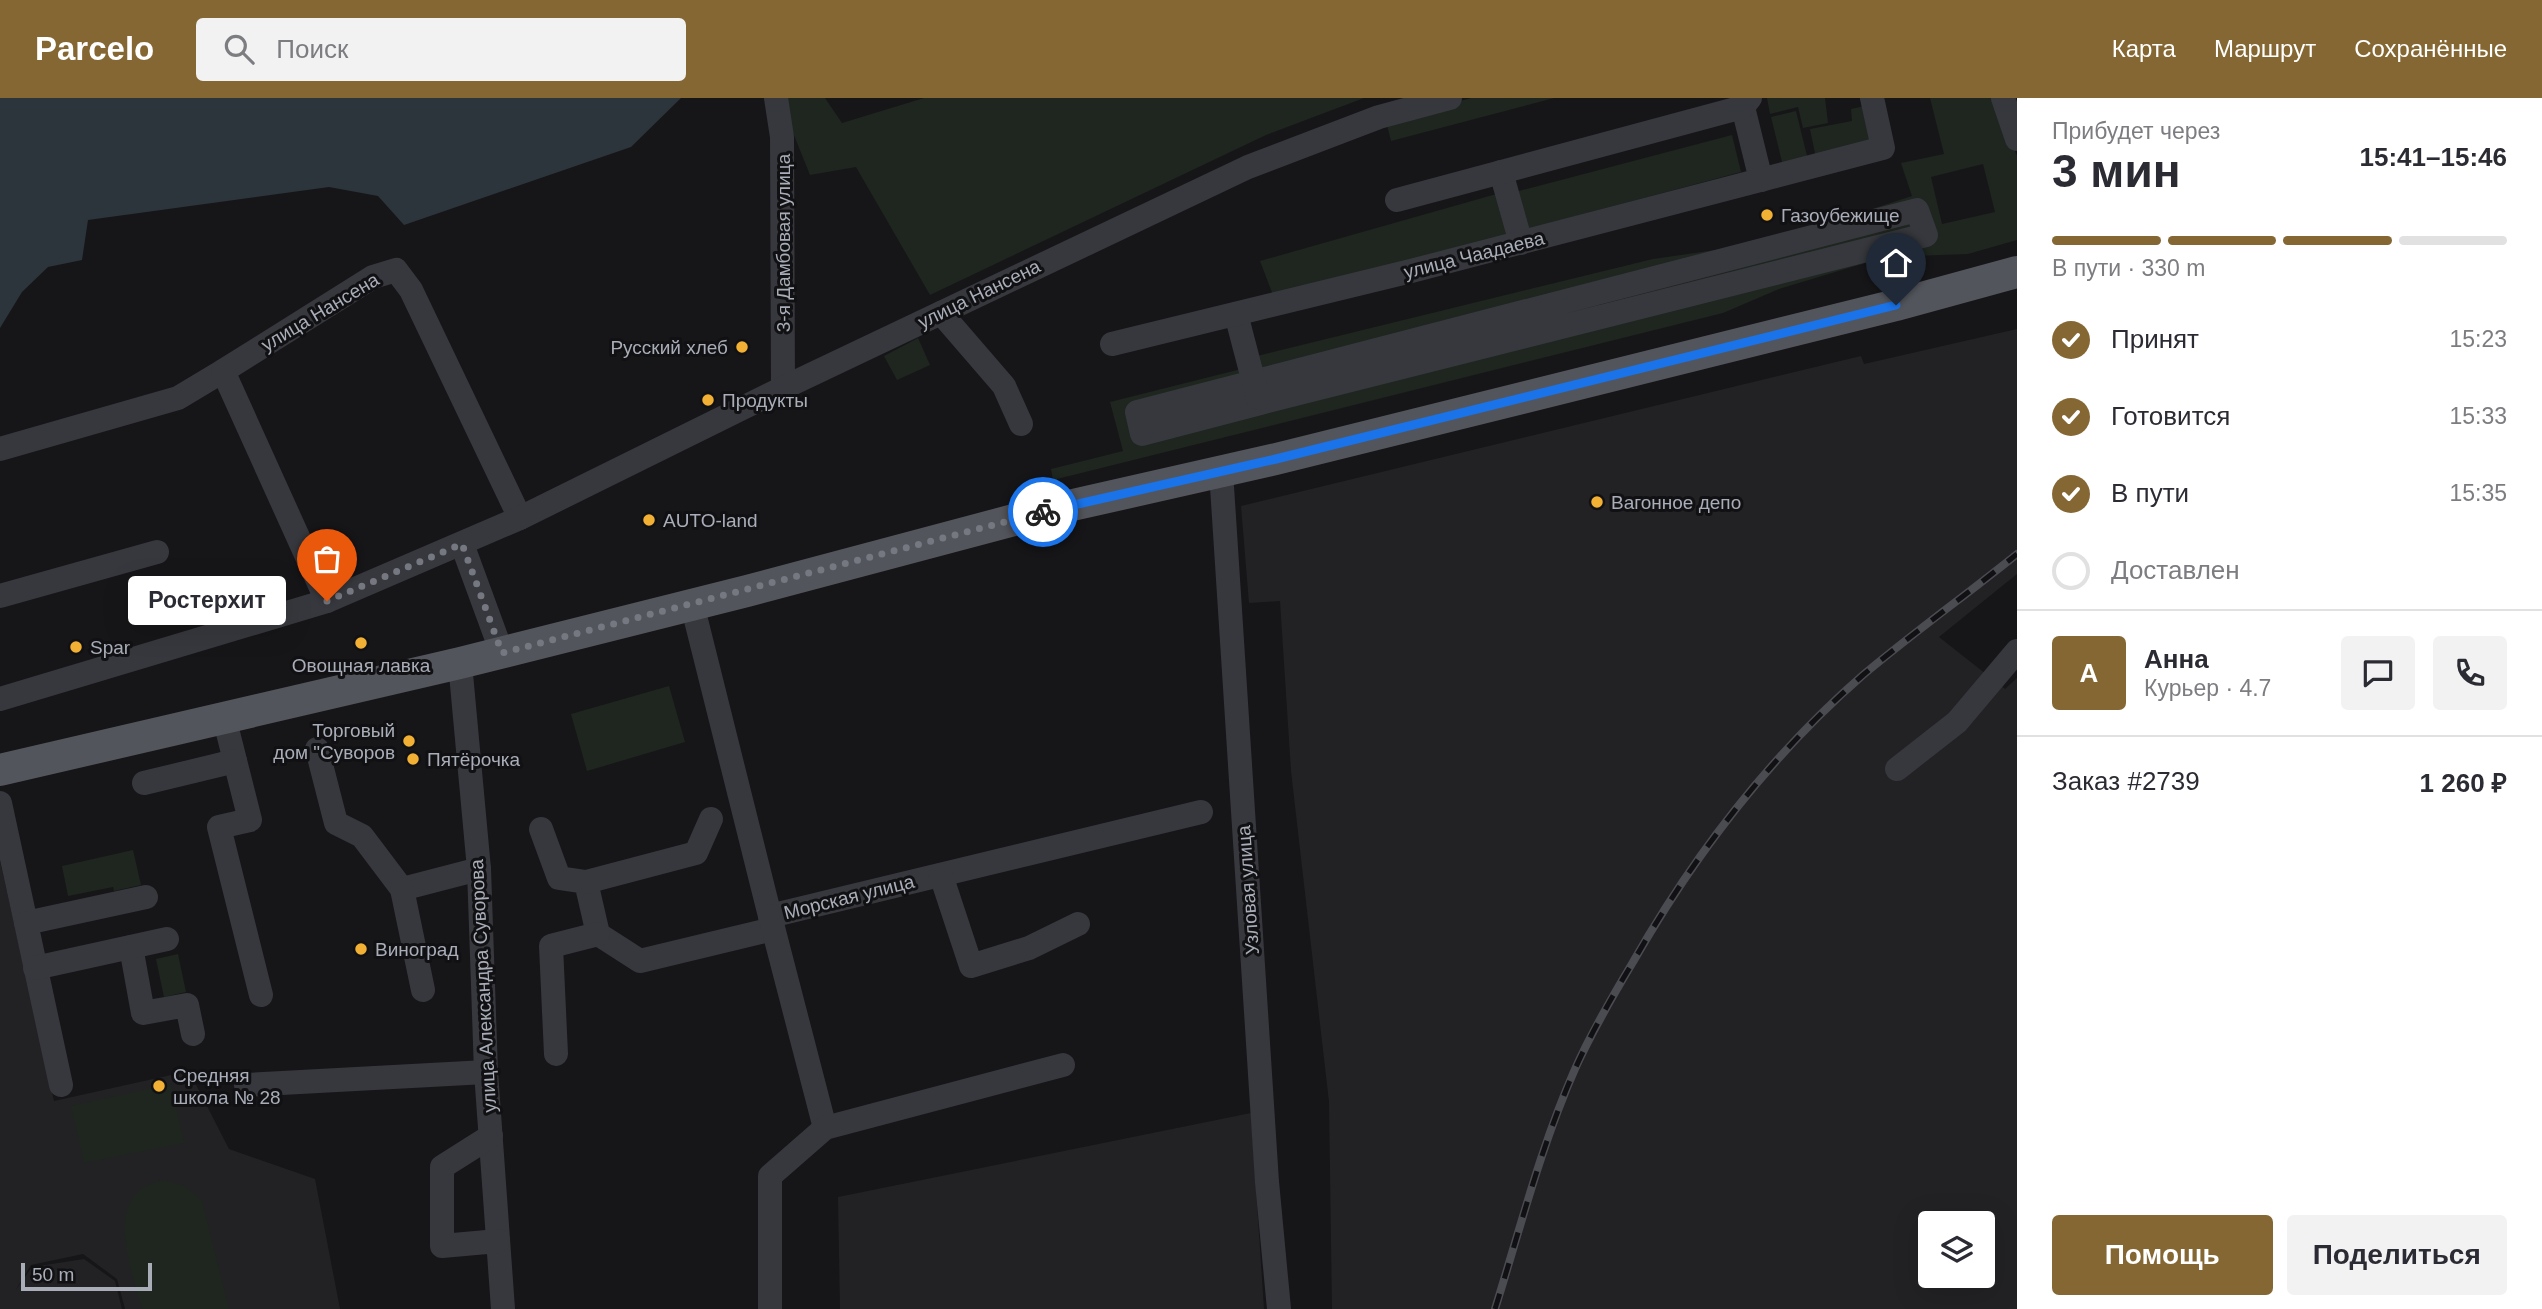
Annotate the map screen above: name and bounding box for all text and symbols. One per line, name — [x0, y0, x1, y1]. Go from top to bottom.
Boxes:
search box — [196, 18, 686, 81]
text: Parcelo — [35, 30, 154, 67]
icon: search — [220, 30, 258, 68]
text: Поиск — [276, 34, 348, 64]
text: Карта — [2112, 35, 2176, 62]
text: Маршрут — [2214, 35, 2316, 62]
text: Сохранённые — [2354, 35, 2507, 62]
text: Прибудет через — [2052, 118, 2220, 144]
text: 15:41–15:46 — [2360, 142, 2507, 172]
text: 3 мин — [2052, 145, 2180, 197]
street label: 3-я Дамбовая улица — [773, 153, 794, 332]
place label: Газоубежище — [1781, 205, 1899, 226]
marker: Газоубежище — [1759, 207, 1775, 223]
street label: улица Чаадаева — [1402, 227, 1547, 283]
pin — [1866, 233, 1926, 305]
icon: home — [1877, 244, 1915, 282]
street label: улица Нансена — [914, 255, 1044, 333]
text: В пути · 330 m — [2052, 255, 2205, 281]
street label: улица Нансена — [257, 268, 383, 355]
icon: check — [2052, 321, 2090, 359]
text: Принят — [2111, 324, 2199, 354]
text: 15:23 — [2449, 326, 2507, 352]
place label: Русский хлеб — [610, 337, 728, 358]
marker: Русский хлеб — [734, 339, 750, 355]
place label: Продукты — [722, 390, 808, 411]
marker: Продукты — [700, 392, 716, 408]
icon: check — [2052, 398, 2090, 436]
text: Готовится — [2111, 401, 2230, 431]
text: 15:33 — [2449, 403, 2507, 429]
icon: check — [2052, 475, 2090, 513]
courier — [1008, 477, 1078, 547]
text: В пути — [2111, 478, 2189, 508]
text: 15:35 — [2449, 480, 2507, 506]
place label: Вагонное депо — [1611, 492, 1741, 513]
icon: bike — [1024, 493, 1062, 531]
marker: Вагонное депо — [1589, 494, 1605, 510]
place label: AUTO-land — [663, 510, 758, 531]
marker: AUTO-land — [641, 512, 657, 528]
pin — [297, 529, 357, 601]
icon: bag — [308, 540, 346, 578]
text: Доставлен — [2111, 555, 2240, 585]
callout: Ростерхит — [128, 576, 285, 626]
text: Ростерхит — [148, 587, 266, 613]
marker: Овощная лавка — [353, 635, 369, 651]
button: chat — [2341, 636, 2415, 710]
button: phone — [2433, 636, 2507, 710]
place label: Spar — [90, 637, 131, 658]
marker: Spar — [68, 639, 84, 655]
text: Анна — [2144, 644, 2209, 674]
place label: Овощная лавка — [292, 655, 431, 676]
text: А — [2080, 658, 2098, 688]
text: Курьер · 4.7 — [2144, 675, 2271, 701]
place label: Торговый дом "Суворов — [273, 720, 395, 763]
marker: Торговый дом "Суворов — [401, 733, 417, 749]
place label: Пятёрочка — [427, 749, 521, 770]
marker: Пятёрочка — [405, 751, 421, 767]
text: Заказ #2739 — [2052, 766, 2200, 796]
text: 1 260 ₽ — [2420, 768, 2507, 798]
street label: Узловая улица — [1233, 824, 1263, 955]
street label: улица Александра Суворова — [466, 858, 500, 1113]
street label: Морская улица — [782, 871, 917, 923]
place label: Виноград — [375, 939, 459, 960]
marker: Виноград — [353, 941, 369, 957]
place label: Средняя школа № 28 — [173, 1065, 281, 1108]
marker: Средняя школа № 28 — [151, 1078, 167, 1094]
map controls — [1918, 1211, 1995, 1288]
button: layers — [1918, 1211, 1995, 1288]
button: Помощь — [2052, 1215, 2273, 1295]
button: Поделиться — [2287, 1215, 2507, 1295]
scale bar — [21, 1260, 152, 1292]
text: 50 m — [32, 1264, 74, 1285]

